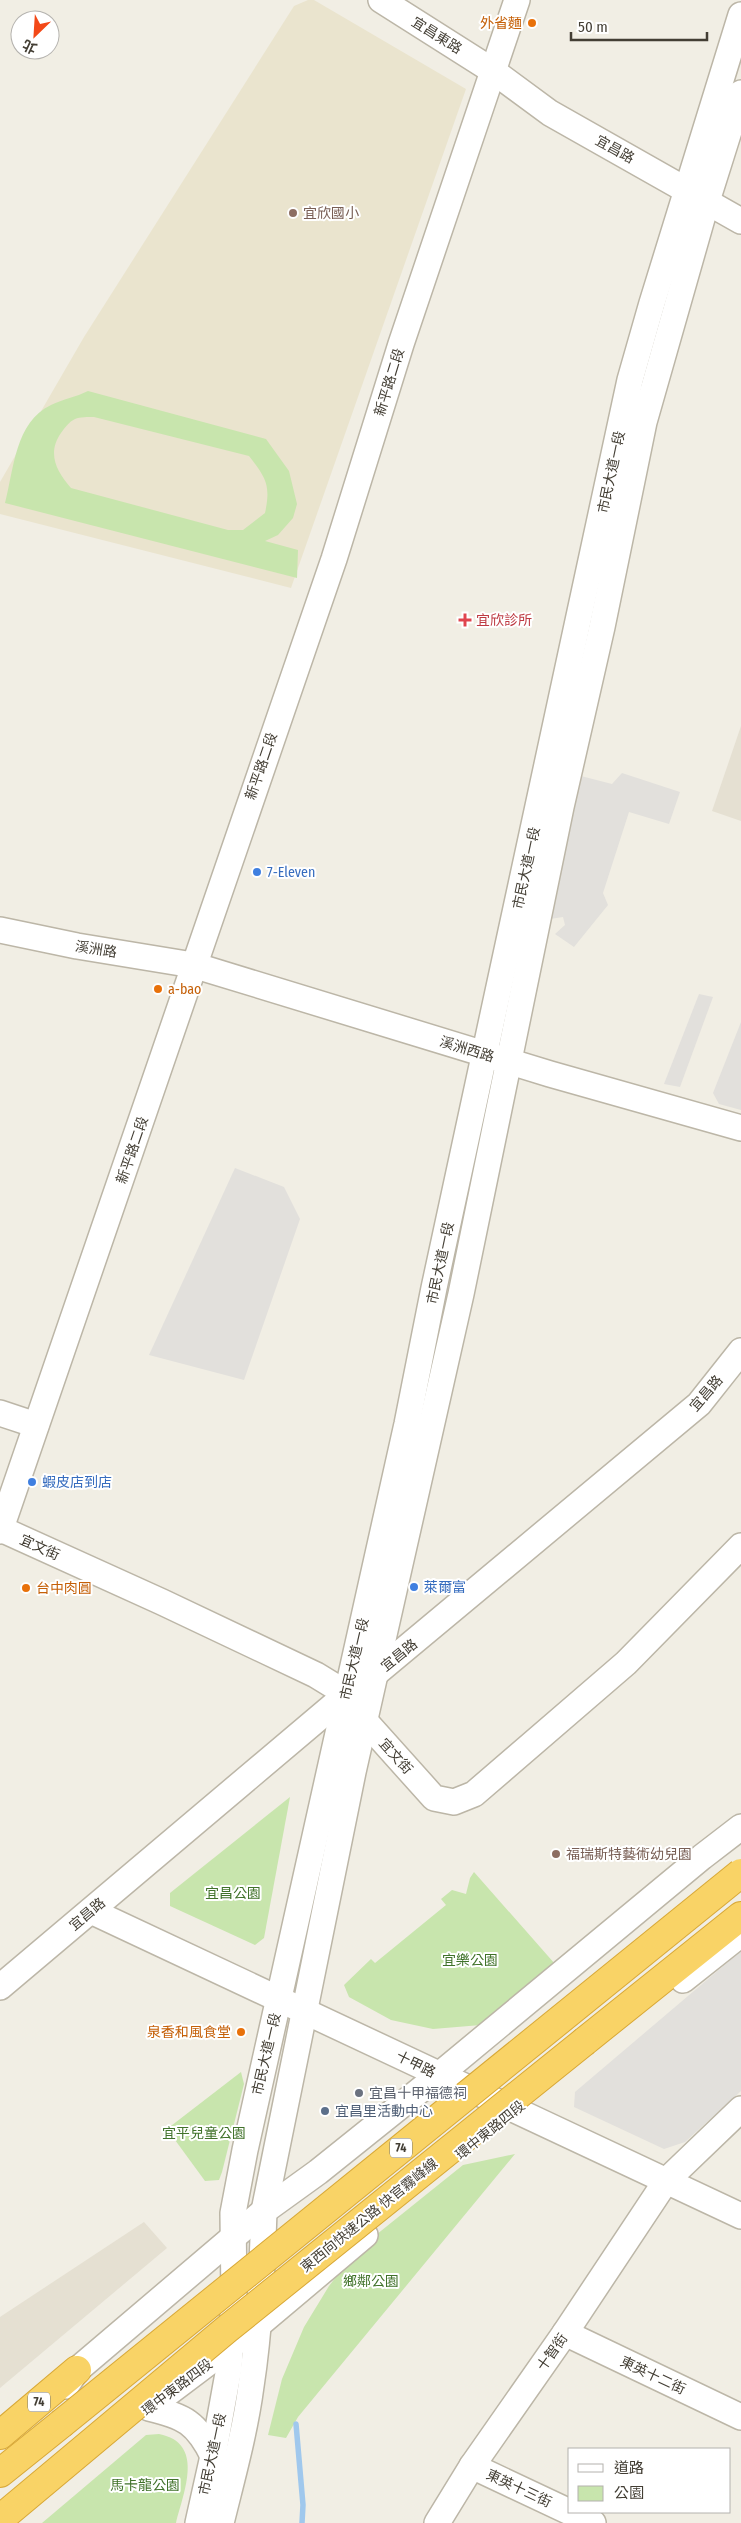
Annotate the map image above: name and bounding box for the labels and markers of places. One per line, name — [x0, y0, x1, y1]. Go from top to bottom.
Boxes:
place label: 外省麵 — [480, 15, 522, 32]
marker: 外省麵 — [526, 17, 538, 29]
place label: 宜欣國小 — [303, 205, 359, 222]
marker: 宜欣國小 — [287, 207, 299, 219]
place label: 宜欣診所 — [476, 612, 532, 629]
marker: 宜欣診所 — [458, 613, 472, 627]
place label: 7-Eleven — [267, 864, 315, 881]
marker: 7-Eleven — [251, 866, 263, 878]
place label: a-bao — [168, 981, 201, 998]
marker: a-bao — [152, 983, 164, 995]
place label: 蝦皮店到店 — [42, 1474, 112, 1491]
marker: 蝦皮店到店 — [26, 1476, 38, 1488]
place label: 萊爾富 — [424, 1579, 466, 1596]
place label: 台中肉圓 — [36, 1580, 92, 1597]
marker: 萊爾富 — [408, 1581, 420, 1593]
marker: 台中肉圓 — [20, 1582, 32, 1594]
place label: 福瑞斯特藝術幼兒園 — [566, 1846, 692, 1863]
marker: 福瑞斯特藝術幼兒園 — [550, 1848, 562, 1860]
place label: 泉香和風食堂 — [147, 2024, 231, 2041]
marker: 泉香和風食堂 — [235, 2026, 247, 2038]
place label: 宜昌十甲福德祠 — [369, 2085, 467, 2102]
marker: 宜昌十甲福德祠 — [353, 2087, 365, 2099]
place label: 宜昌里活動中心 — [335, 2103, 433, 2120]
marker: 宜昌里活動中心 — [319, 2105, 331, 2117]

